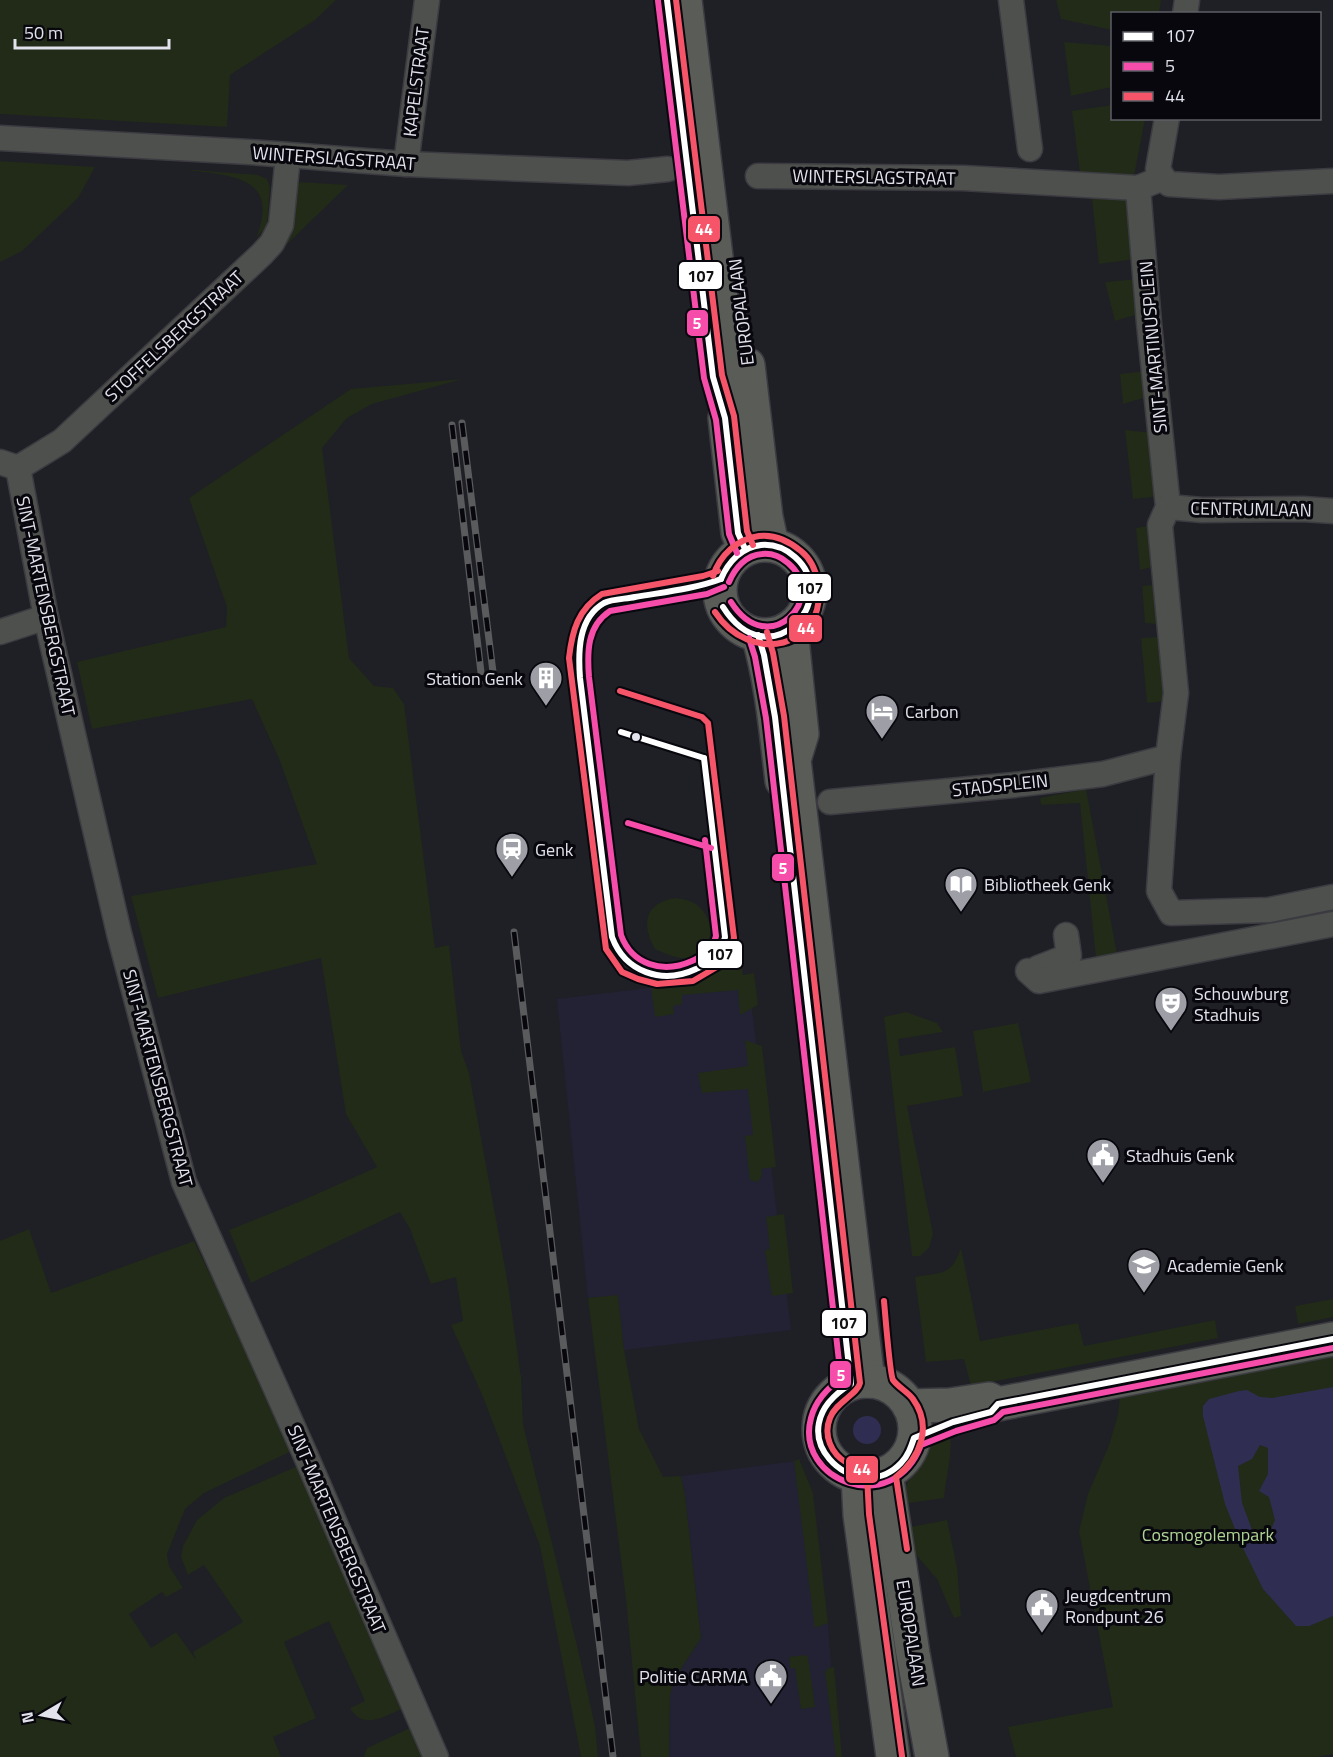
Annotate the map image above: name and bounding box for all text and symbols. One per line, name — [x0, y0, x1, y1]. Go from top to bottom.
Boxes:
scale bar — [15, 12, 170, 50]
legend — [1111, 12, 1321, 120]
text: 50 m — [24, 19, 63, 46]
text: 107 — [1165, 22, 1195, 49]
street label: KAPELSTRAAT — [396, 25, 436, 138]
text: 5 — [1165, 52, 1175, 79]
text: 44 — [1165, 82, 1185, 109]
street label: WINTERSLAGSTRAAT — [252, 139, 417, 177]
street label: WINTERSLAGSTRAAT — [792, 162, 956, 192]
line badge: 44 — [687, 215, 721, 243]
text: 44 — [695, 217, 713, 241]
street label: EUROPALAAN — [721, 257, 761, 367]
street label: SINT-MARTINUSPLEIN — [1132, 260, 1174, 434]
line badge: 107 — [678, 261, 723, 290]
street label: STOFFELSBERGSTRAAT — [98, 264, 250, 408]
text: 107 — [688, 264, 714, 288]
line badge: 5 — [686, 309, 709, 337]
text: 5 — [693, 311, 702, 335]
street label: SINT-MARTENSBERGSTRAAT — [9, 494, 83, 719]
street label: CENTRUMLAAN — [1190, 494, 1312, 524]
line badge: 107 — [787, 573, 832, 602]
text: 107 — [797, 576, 823, 600]
line badge: 44 — [788, 614, 823, 643]
text: 44 — [797, 616, 815, 640]
building icon: Station Genk — [528, 660, 564, 707]
place label: Station Genk — [426, 665, 523, 692]
hotel icon: Carbon — [864, 693, 900, 740]
place label: Carbon — [905, 698, 959, 725]
unlabelled marker — [630, 731, 642, 743]
street label: STADSPLEIN — [951, 767, 1049, 803]
station icon: Genk — [494, 831, 530, 878]
place label: Genk — [535, 836, 574, 863]
line badge: 5 — [771, 853, 795, 882]
text: 5 — [779, 856, 788, 880]
library icon: Bibliotheek Genk — [943, 866, 979, 913]
place label: Bibliotheek Genk — [984, 871, 1112, 898]
line badge: 107 — [697, 940, 743, 969]
text: 107 — [707, 942, 733, 966]
street label: SINT-MARTENSBERGSTRAAT — [116, 966, 200, 1190]
place label: Schouwburg Stadhuis — [1194, 980, 1288, 1028]
theatre icon: Schouwburg Stadhuis — [1153, 985, 1189, 1032]
public building icon: Stadhuis Genk — [1085, 1137, 1121, 1184]
place label: Stadhuis Genk — [1126, 1142, 1235, 1169]
school or university icon: Academie Genk — [1126, 1247, 1162, 1294]
place label: Academie Genk — [1167, 1252, 1284, 1279]
line badge: 107 — [821, 1309, 867, 1337]
text: 107 — [831, 1311, 857, 1335]
line badge: 5 — [829, 1360, 852, 1389]
text: 5 — [837, 1363, 846, 1387]
street label: SINT-MARTENSBERGSTRAAT — [281, 1421, 393, 1638]
line badge: 44 — [845, 1455, 879, 1484]
text: 44 — [853, 1457, 871, 1481]
park label: Cosmogolempark — [1142, 1521, 1275, 1548]
street label: EUROPALAAN — [889, 1578, 933, 1688]
place label: Jeugdcentrum Rondpunt 26 — [1065, 1582, 1171, 1630]
public building icon: Jeugdcentrum Rondpunt 26 — [1024, 1587, 1060, 1634]
public building icon: Politie CARMA — [753, 1658, 789, 1705]
place label: Politie CARMA — [639, 1663, 748, 1690]
north arrow — [12, 1685, 72, 1745]
text: N — [14, 1710, 40, 1725]

